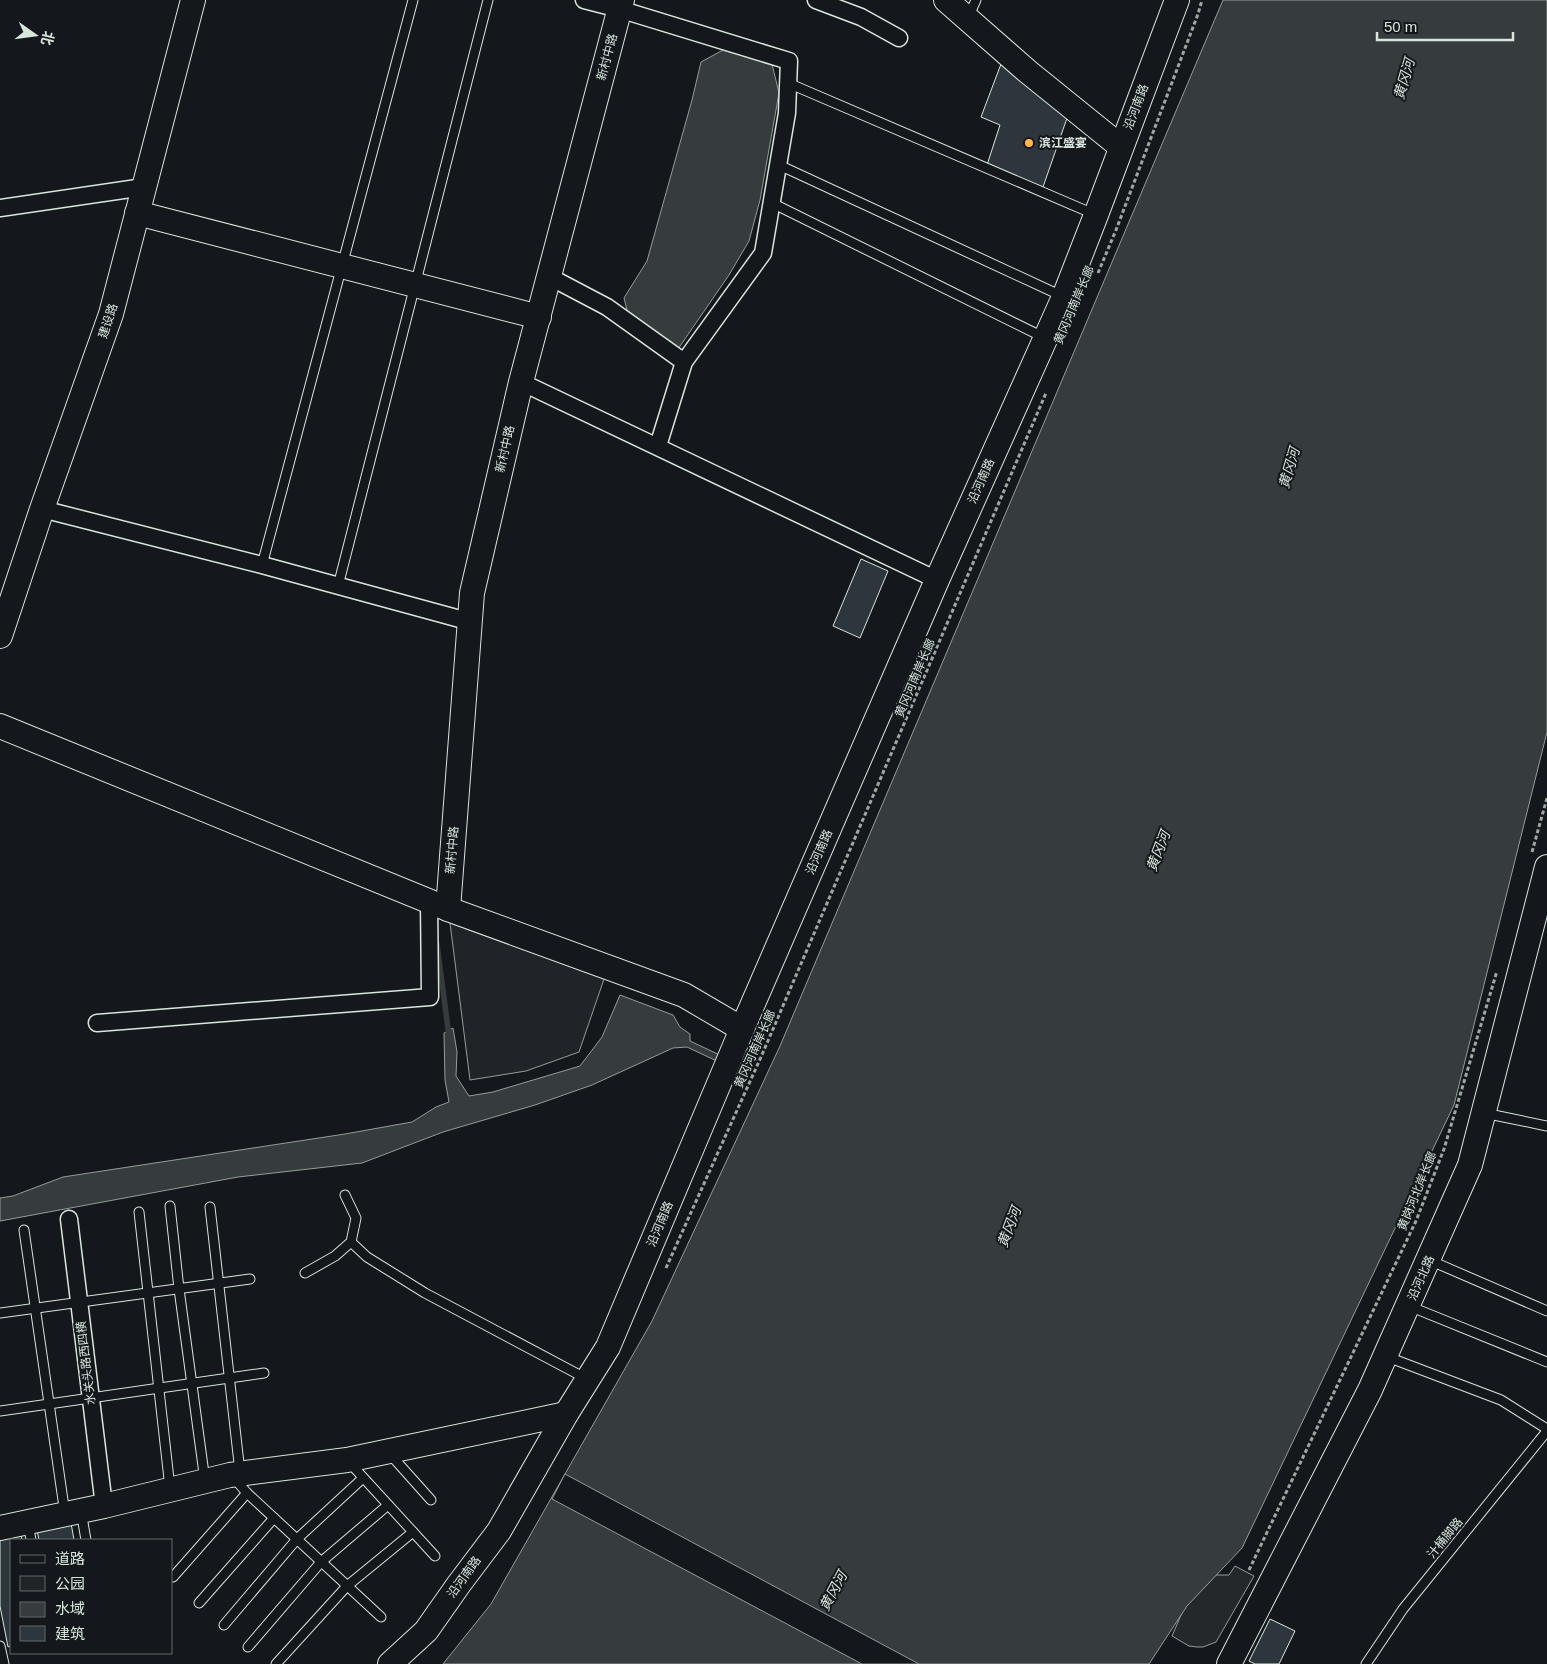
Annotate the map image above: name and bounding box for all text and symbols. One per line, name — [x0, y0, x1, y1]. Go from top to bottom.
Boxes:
north arrow — [10, 10, 60, 60]
scale bar — [1377, 10, 1513, 42]
text: 50 m — [1384, 18, 1417, 35]
text: 北 — [38, 29, 57, 47]
street label: 新村中路 — [594, 32, 620, 82]
water label: 黄冈河 — [1391, 54, 1418, 101]
street label: 沿河南路 — [1121, 82, 1151, 132]
place label: 滨江盛宴 — [1039, 136, 1087, 150]
marker: 滨江盛宴 — [1023, 137, 1035, 149]
street label: 黄冈河南岸长廊 — [1051, 264, 1097, 346]
street label: 建设路 — [96, 302, 120, 340]
street label: 新村中路 — [493, 424, 517, 474]
water label: 黄冈河 — [1276, 443, 1303, 490]
street label: 沿河南路 — [965, 456, 997, 506]
street label: 黄冈河南岸长廊 — [892, 637, 938, 719]
street label: 新村中路 — [443, 825, 461, 875]
water label: 黄冈河 — [1143, 826, 1174, 873]
street label: 沿河南路 — [803, 827, 835, 877]
street label: 黄冈河南岸长廊 — [732, 1008, 778, 1090]
street label: 黄岗河北岸长廊 — [1395, 1149, 1439, 1233]
street label: 沿河南路 — [644, 1199, 676, 1249]
water label: 黄冈河 — [994, 1202, 1025, 1249]
street label: 沿河北路 — [1405, 1253, 1437, 1303]
street label: 水关头路西四横 — [74, 1320, 98, 1406]
street label: 汁桶脚路 — [1424, 1515, 1466, 1561]
legend — [10, 1539, 172, 1654]
text: 道路 — [55, 1550, 85, 1567]
street label: 沿河南路 — [444, 1553, 484, 1601]
water label: 黄冈河 — [816, 1566, 851, 1613]
text: 公园 — [55, 1575, 85, 1592]
text: 水域 — [55, 1600, 85, 1617]
text: 建筑 — [55, 1625, 85, 1642]

